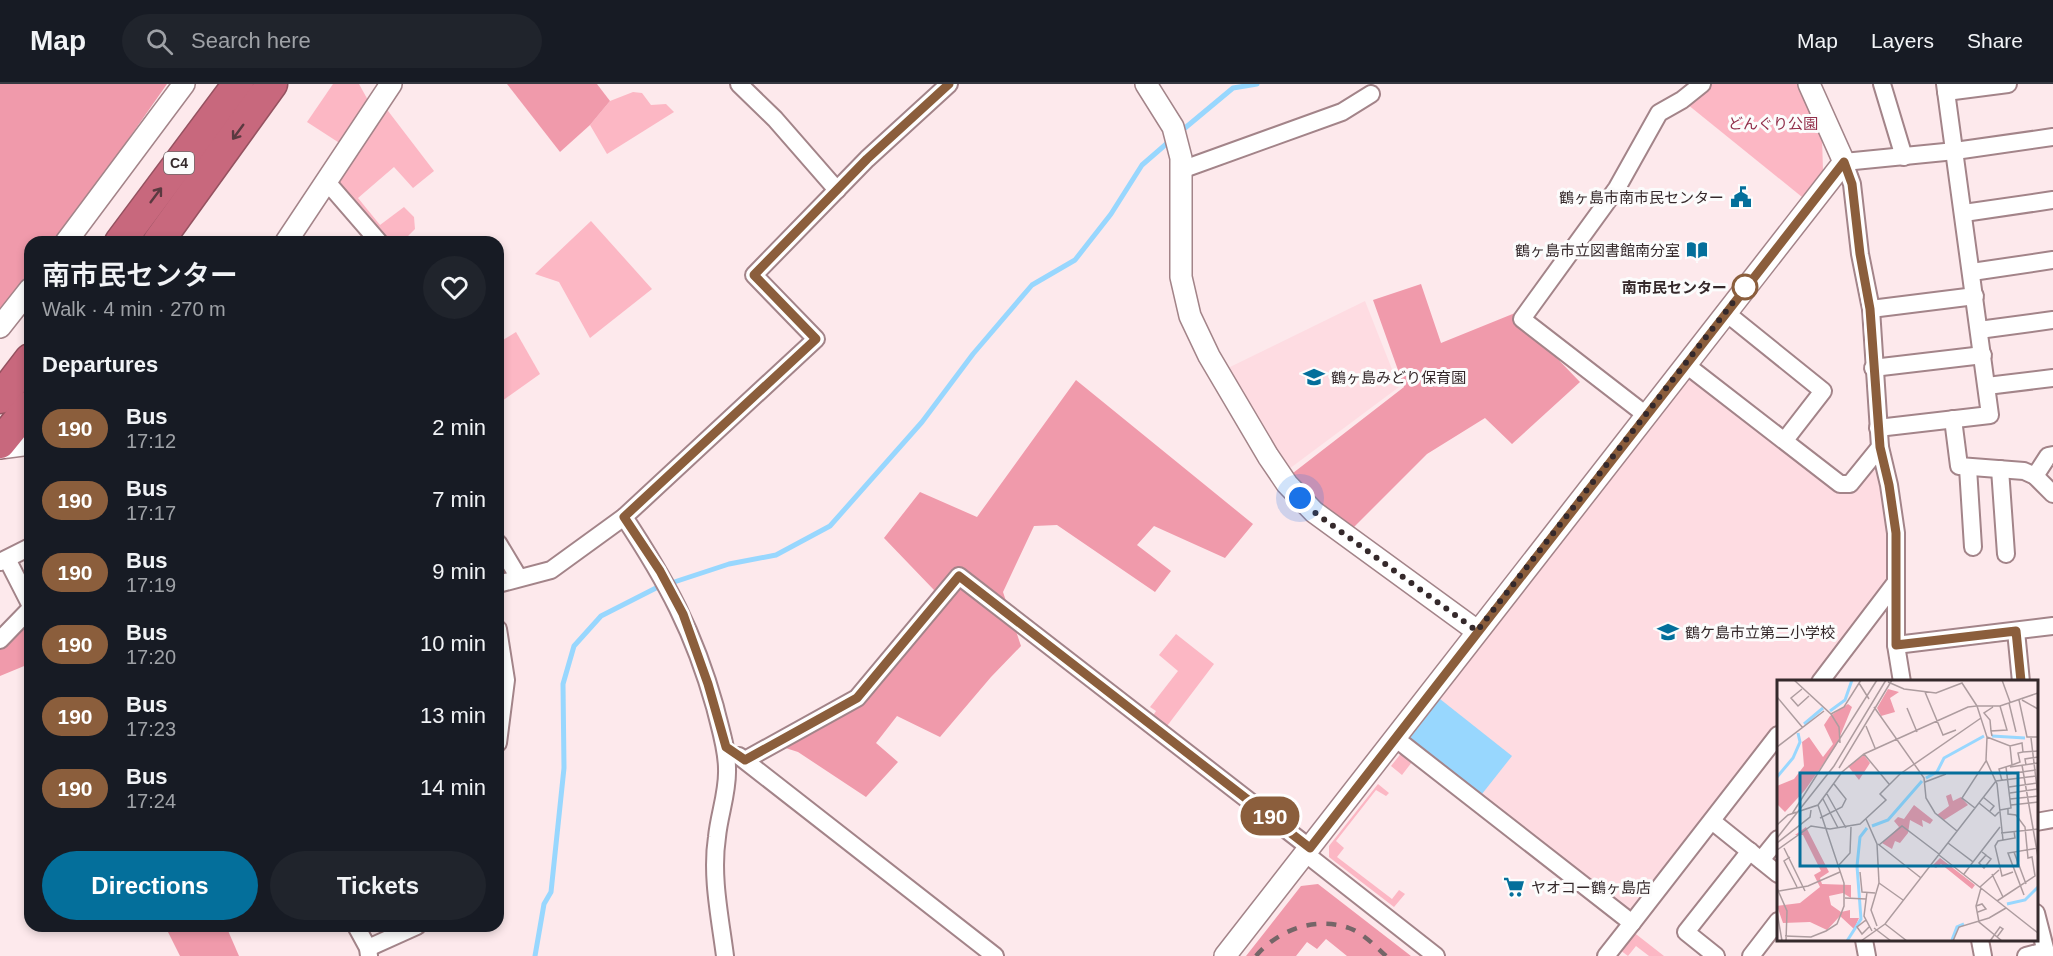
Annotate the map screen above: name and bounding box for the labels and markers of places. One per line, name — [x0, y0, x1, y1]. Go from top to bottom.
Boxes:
public building icon: 鶴ヶ島市南市民センター — [1729, 185, 1753, 209]
place label: 鶴ヶ島市南市民センター — [1559, 189, 1724, 206]
library icon: 鶴ヶ島市立図書館南分室 — [1685, 238, 1709, 262]
place label: 鶴ヶ島市立図書館南分室 — [1515, 242, 1680, 259]
marker: 南市民センター — [1732, 274, 1758, 300]
place label: 南市民センター — [1622, 279, 1727, 296]
school or university icon: 鶴ヶ島みどり保育園 — [1302, 365, 1326, 389]
place label: 鶴ヶ島みどり保育園 — [1331, 369, 1466, 386]
school or university icon: 鶴ケ島市立第二小学校 — [1656, 620, 1680, 644]
place label: 鶴ケ島市立第二小学校 — [1685, 624, 1835, 641]
supermarket icon: ヤオコー鶴ヶ島店 — [1502, 875, 1526, 899]
place label: ヤオコー鶴ヶ島店 — [1531, 879, 1651, 896]

